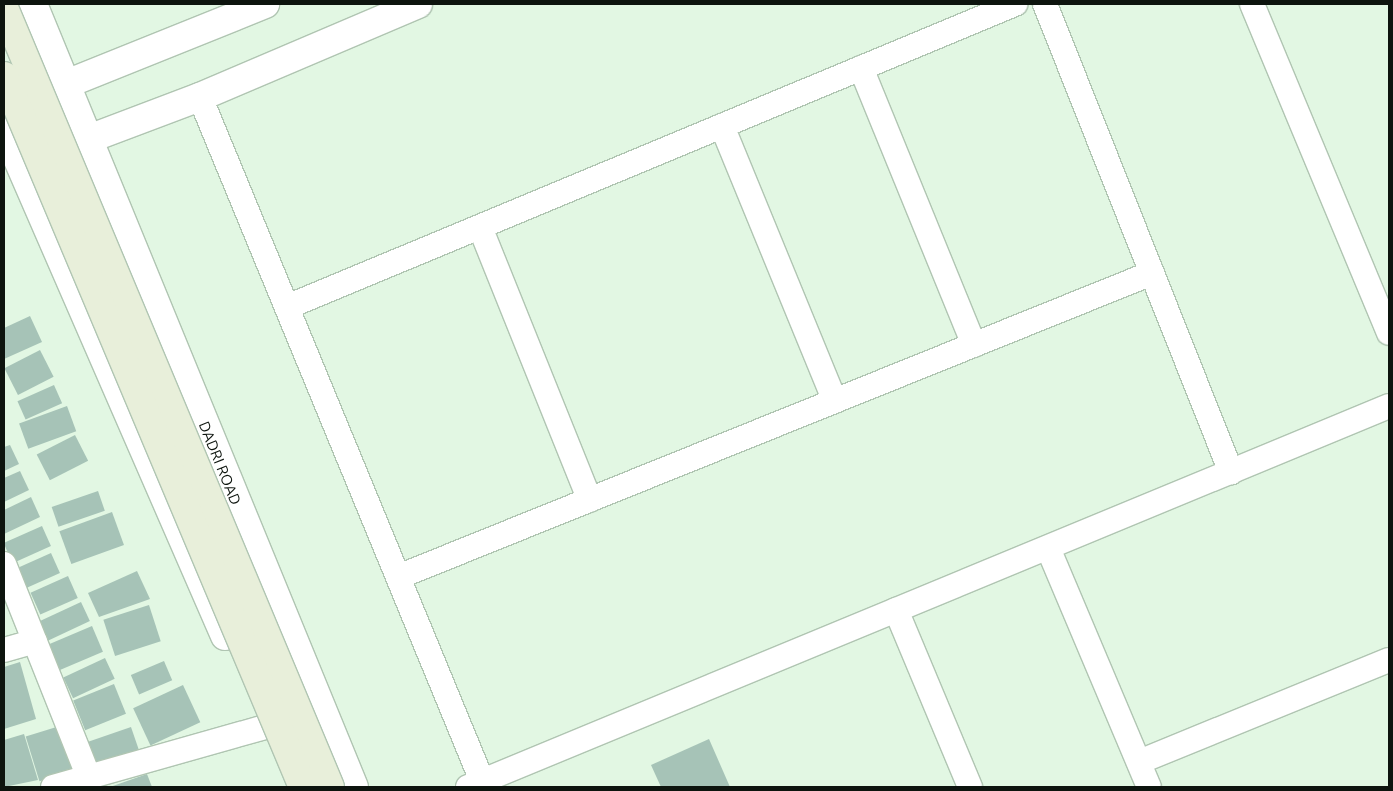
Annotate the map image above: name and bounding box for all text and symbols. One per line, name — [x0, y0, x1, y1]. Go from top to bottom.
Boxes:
street label: DADRI ROAD — [195, 419, 245, 507]

